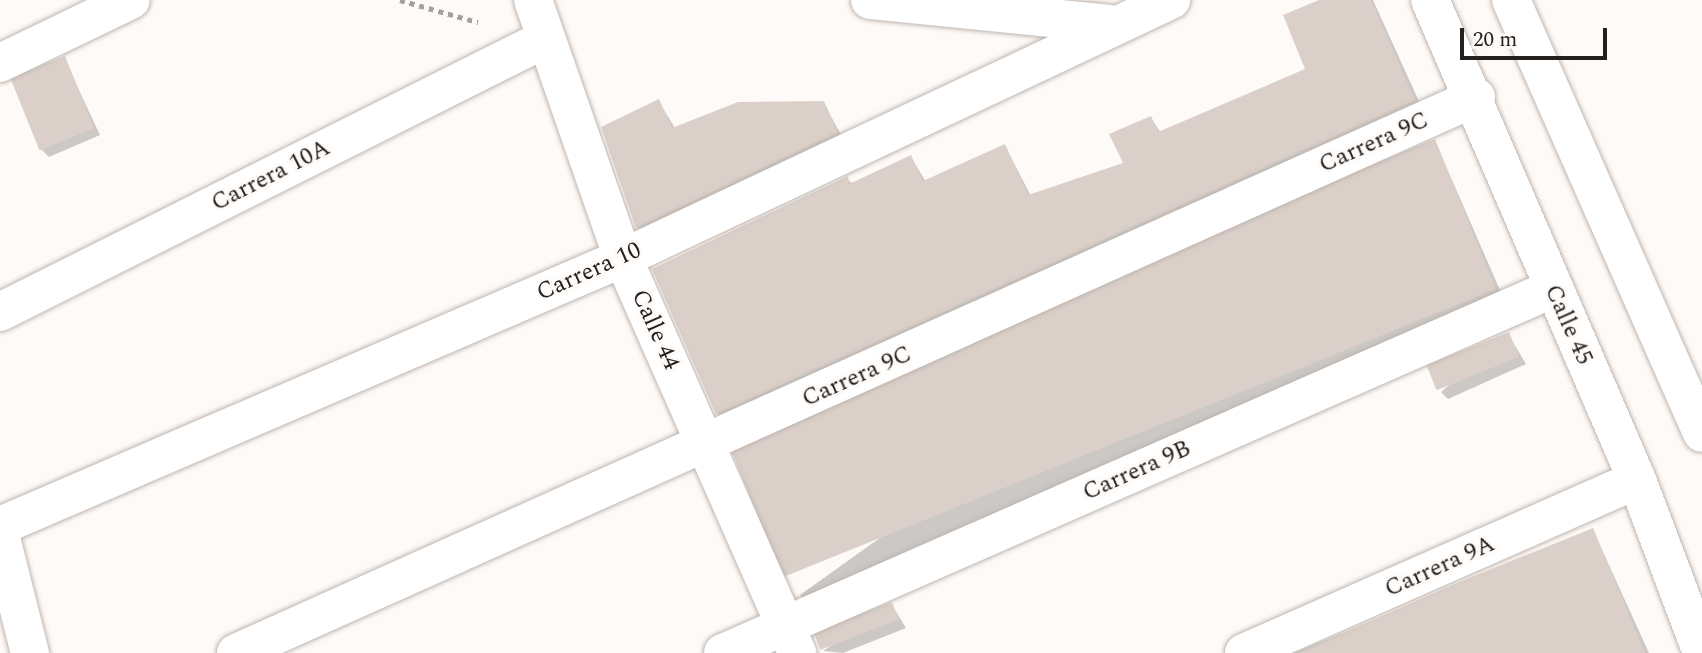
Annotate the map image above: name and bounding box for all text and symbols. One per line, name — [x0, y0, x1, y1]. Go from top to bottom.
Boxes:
scale bar — [1464, 14, 1611, 58]
text: 20 m — [1473, 24, 1517, 56]
street label: Carrera 9C — [1315, 106, 1433, 180]
street label: Carrera 10A — [207, 134, 335, 218]
street label: Carrera 10 — [532, 236, 646, 308]
street label: Calle 45 — [1538, 280, 1598, 370]
street label: Calle 44 — [625, 285, 685, 375]
street label: Carrera 9C — [798, 340, 916, 414]
street label: Carrera 9B — [1079, 434, 1195, 508]
street label: Carrera 9A — [1381, 530, 1499, 604]

